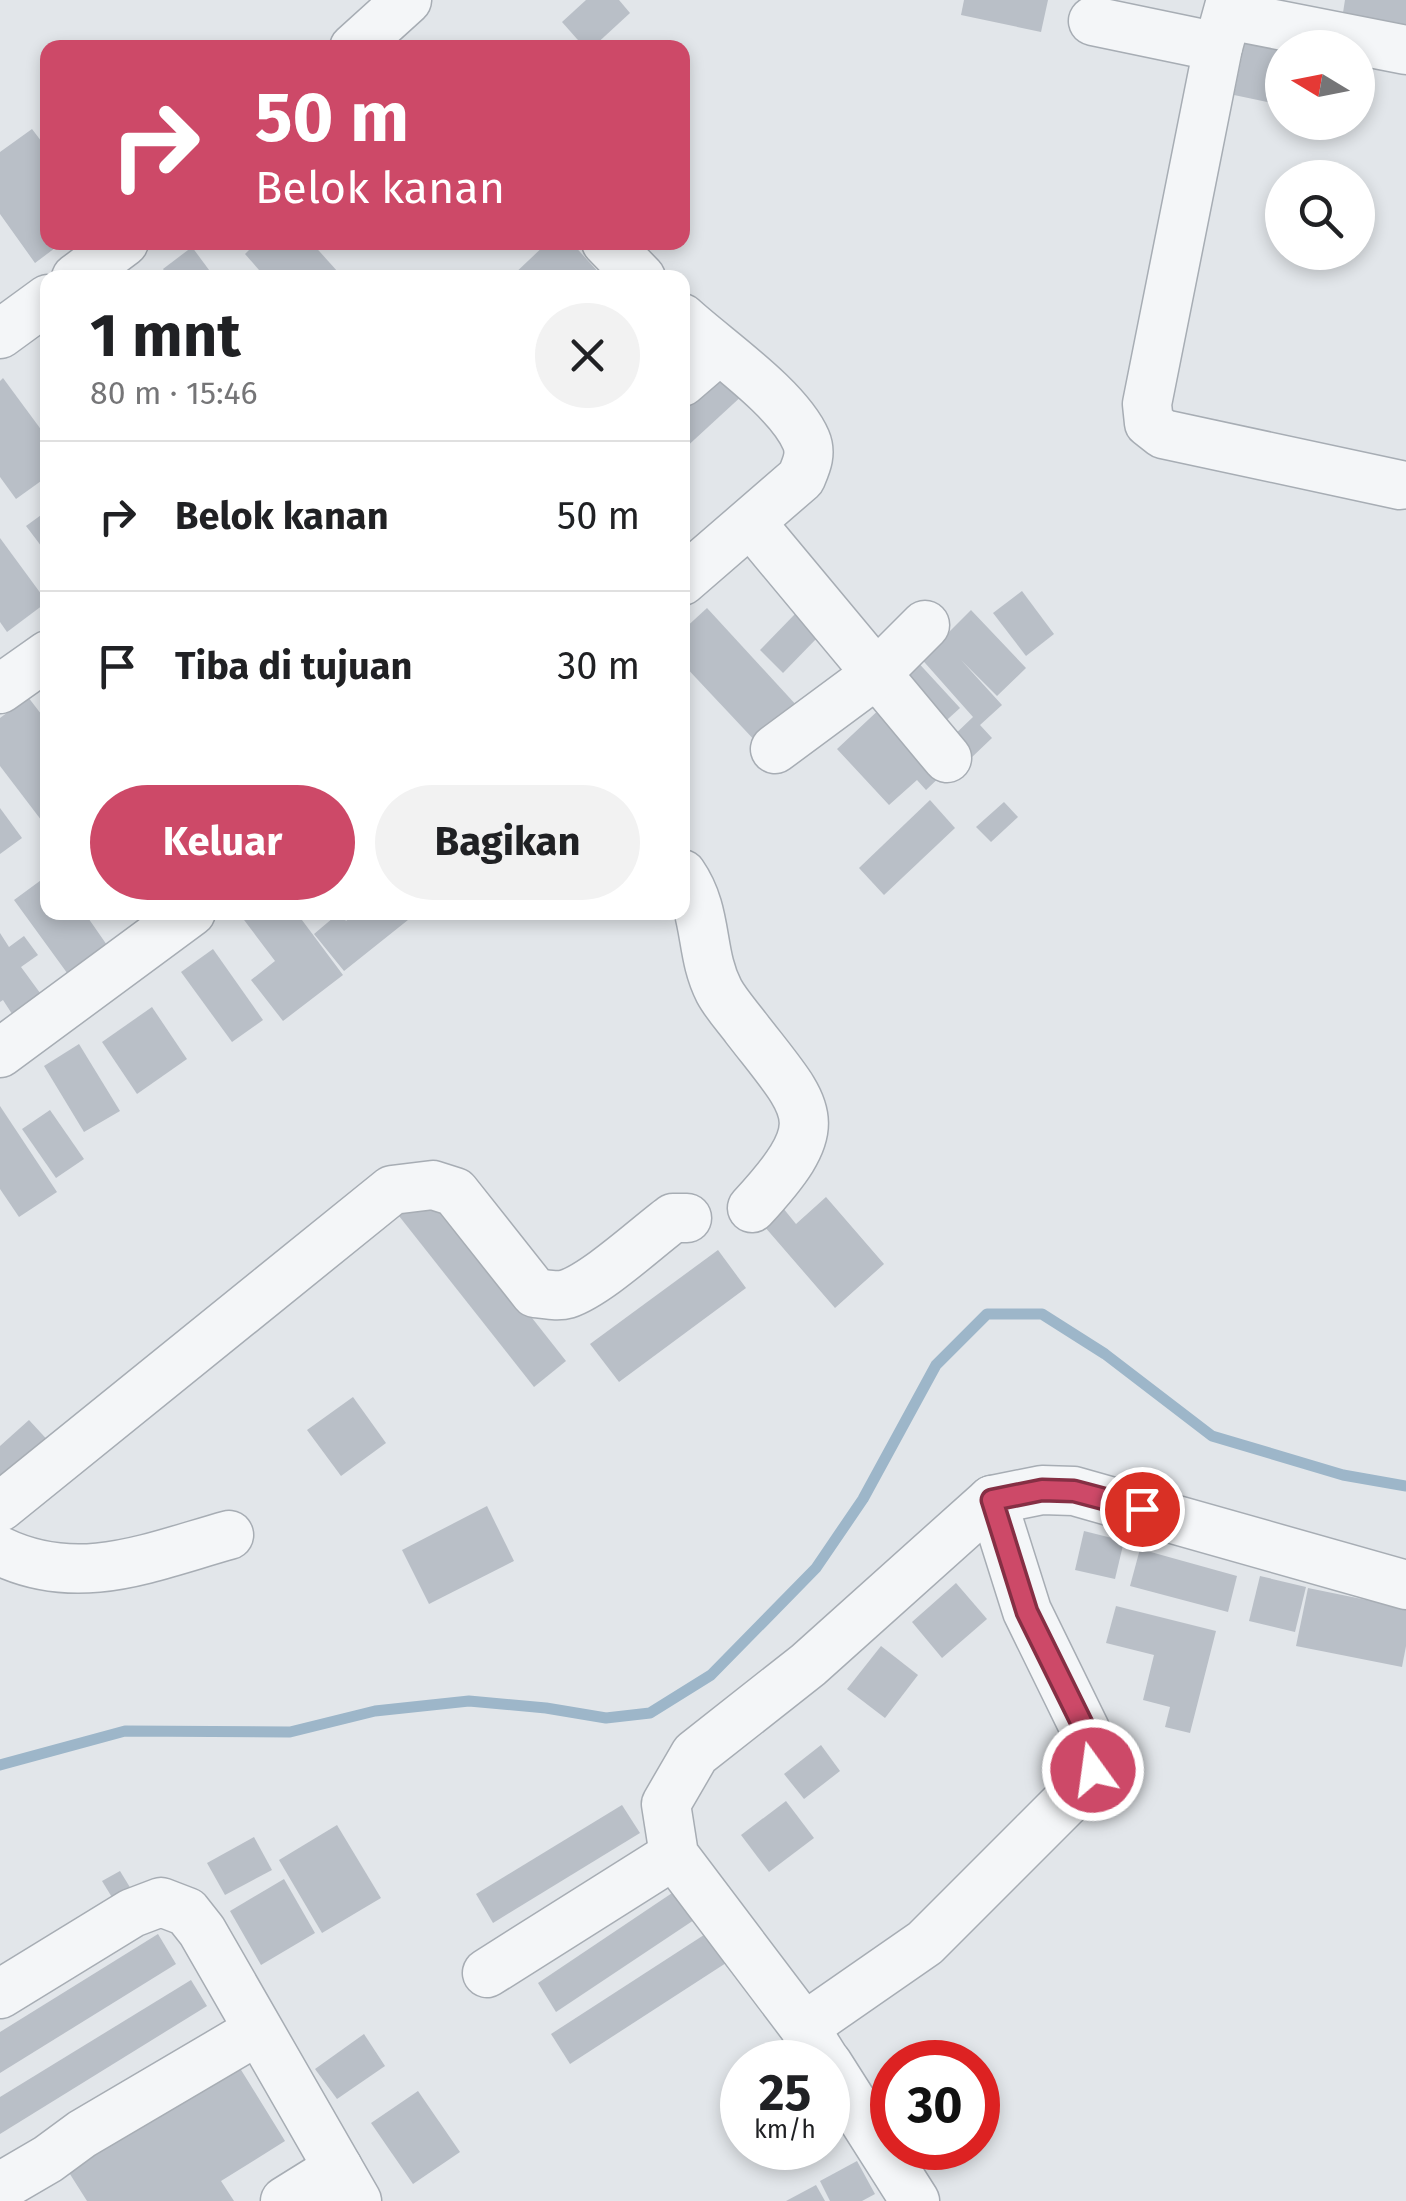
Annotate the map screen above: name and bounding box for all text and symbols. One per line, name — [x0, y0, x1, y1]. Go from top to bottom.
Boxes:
north arrow — [1265, 30, 1375, 140]
map controls — [1265, 30, 1375, 270]
text: 50 m — [255, 76, 409, 160]
icon: right — [90, 80, 220, 210]
button: search — [1265, 160, 1375, 270]
text: Belok kanan — [255, 161, 505, 215]
text: 1 mnt — [90, 300, 241, 372]
button: close — [535, 303, 640, 408]
text: 80 m · 15:46 — [90, 374, 258, 412]
icon: right — [90, 489, 145, 544]
text: Belok kanan — [175, 493, 389, 539]
text: 50 m — [557, 493, 640, 539]
icon: arrive — [90, 639, 145, 694]
text: Tiba di tujuan — [175, 643, 412, 689]
text: 30 m — [557, 643, 640, 689]
button: Keluar — [90, 785, 355, 900]
button: Bagikan — [375, 785, 640, 900]
pin — [1100, 1467, 1185, 1552]
icon: arrive — [1115, 1482, 1170, 1537]
position arrow — [1041, 1718, 1145, 1822]
speed limit sign: 30 — [870, 2040, 1000, 2170]
text: 25 — [759, 2063, 811, 2123]
text: km/h — [754, 2115, 816, 2145]

